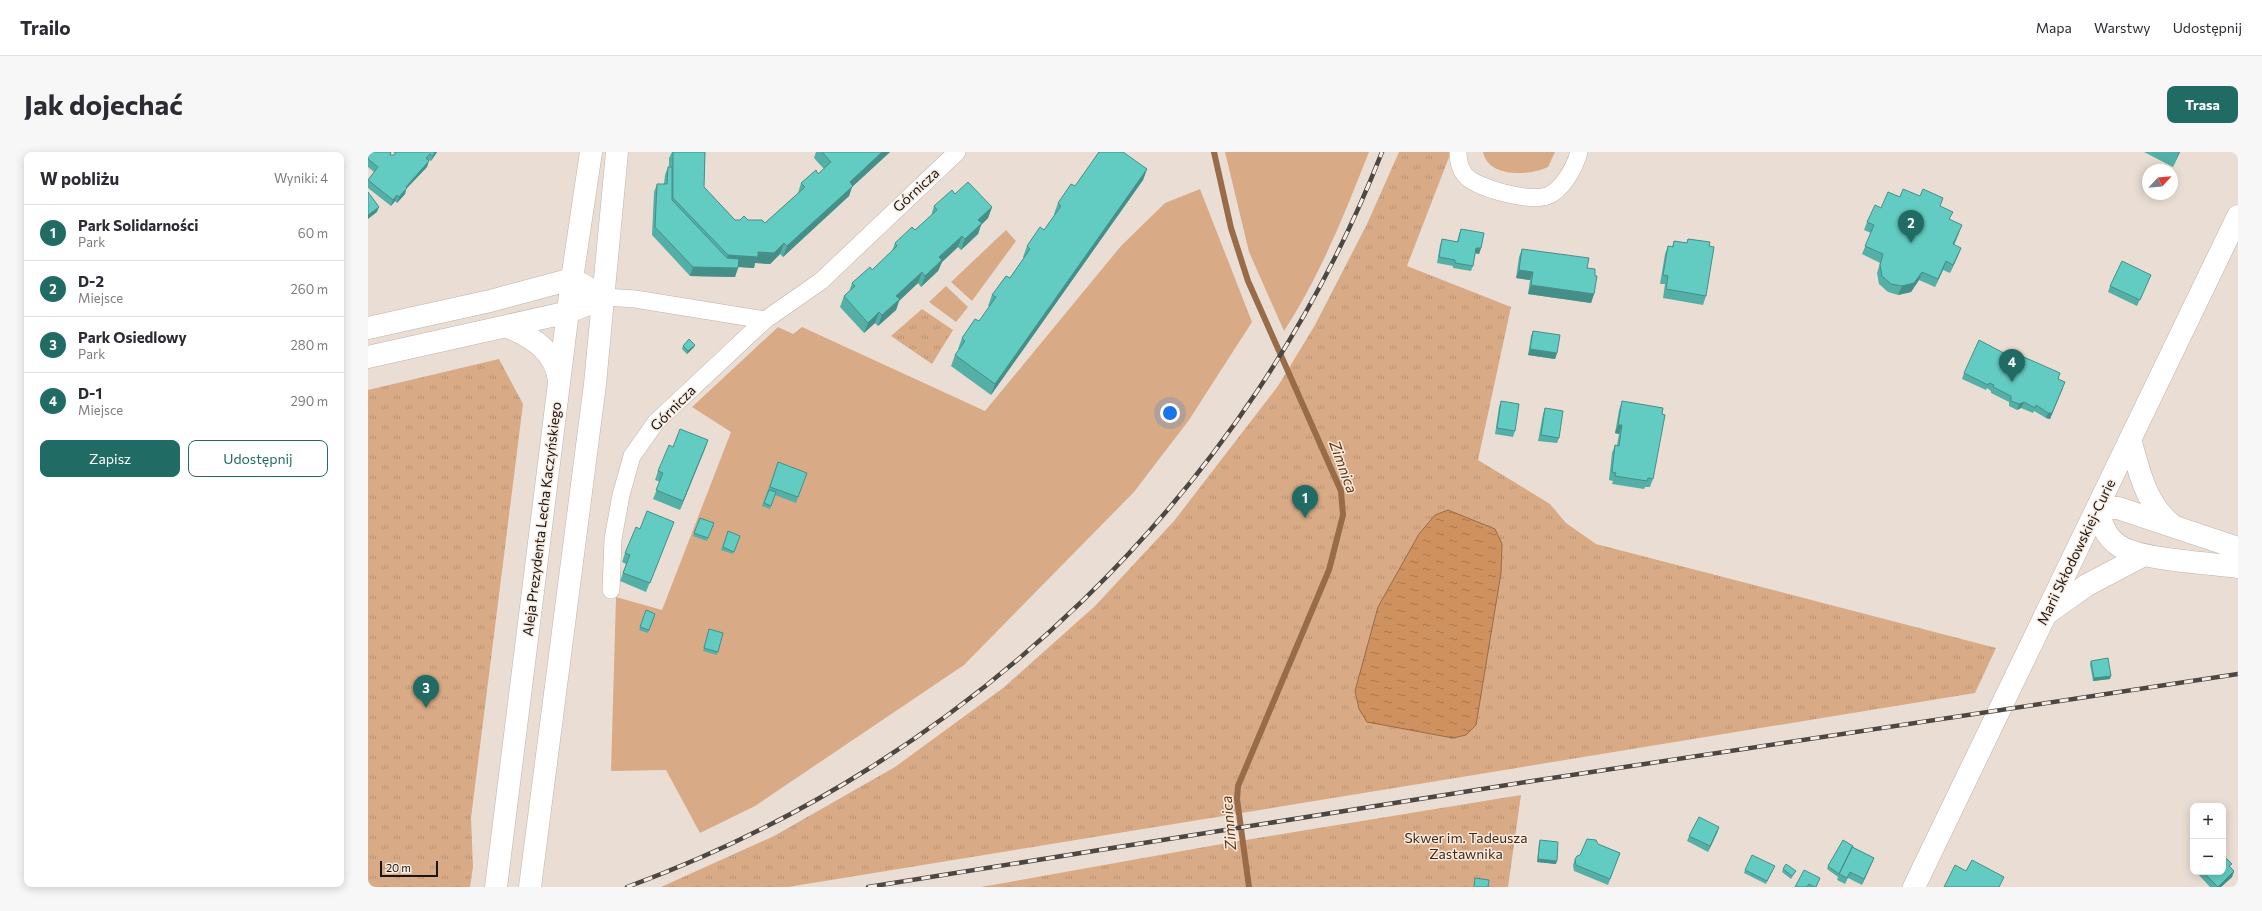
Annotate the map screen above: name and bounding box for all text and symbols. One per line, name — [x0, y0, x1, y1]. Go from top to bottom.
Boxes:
text: Trailo — [20, 16, 71, 39]
text: Mapa — [2036, 19, 2072, 36]
text: Warstwy — [2094, 19, 2151, 36]
text: Udostępnij — [2173, 19, 2242, 36]
button: Trasa — [2167, 86, 2238, 123]
text: Jak dojechać — [24, 87, 183, 121]
street label: Górnicza — [889, 164, 942, 215]
north arrow — [2142, 164, 2178, 200]
text: W pobliżu — [40, 168, 119, 189]
text: Wyniki: 4 — [274, 170, 328, 186]
pin: 2 — [1898, 210, 1924, 243]
text: Park Solidarności — [78, 216, 198, 234]
text: 1 — [50, 225, 56, 241]
text: 60 m — [298, 225, 328, 241]
text: Park — [78, 234, 105, 250]
text: D-2 — [78, 272, 104, 290]
text: 2 — [49, 281, 57, 297]
text: 260 m — [291, 281, 328, 297]
text: Miejsce — [78, 290, 123, 306]
text: Park Osiedlowy — [78, 328, 187, 346]
text: 3 — [49, 337, 57, 353]
text: 280 m — [291, 337, 328, 353]
text: Park — [78, 346, 105, 362]
pin: 4 — [1999, 349, 2025, 382]
street label: Górnicza — [646, 381, 699, 434]
text: D-1 — [78, 384, 102, 402]
text: 4 — [49, 393, 57, 409]
text: 290 m — [291, 393, 328, 409]
street label: Aleja Prezydenta Lecha Kaczyńskiego — [519, 401, 564, 637]
text: Miejsce — [78, 402, 123, 418]
your location — [1160, 403, 1180, 423]
water label: Zimnica — [1326, 437, 1362, 496]
button: Zapisz — [40, 440, 180, 477]
button: Udostępnij — [188, 440, 328, 477]
street label: Marii Skłodowskiej-Curie — [2033, 476, 2118, 628]
pin: 1 — [1292, 485, 1318, 518]
pin: 3 — [413, 675, 439, 708]
water label: Zimnica — [1217, 795, 1239, 852]
map controls — [2190, 803, 2226, 875]
button: + — [2190, 803, 2226, 839]
park label: Skwer im. Tadeusza Zastawnika — [1404, 829, 1528, 862]
button: − — [2190, 839, 2226, 875]
scale bar — [380, 859, 438, 878]
text: 20 m — [386, 861, 411, 874]

